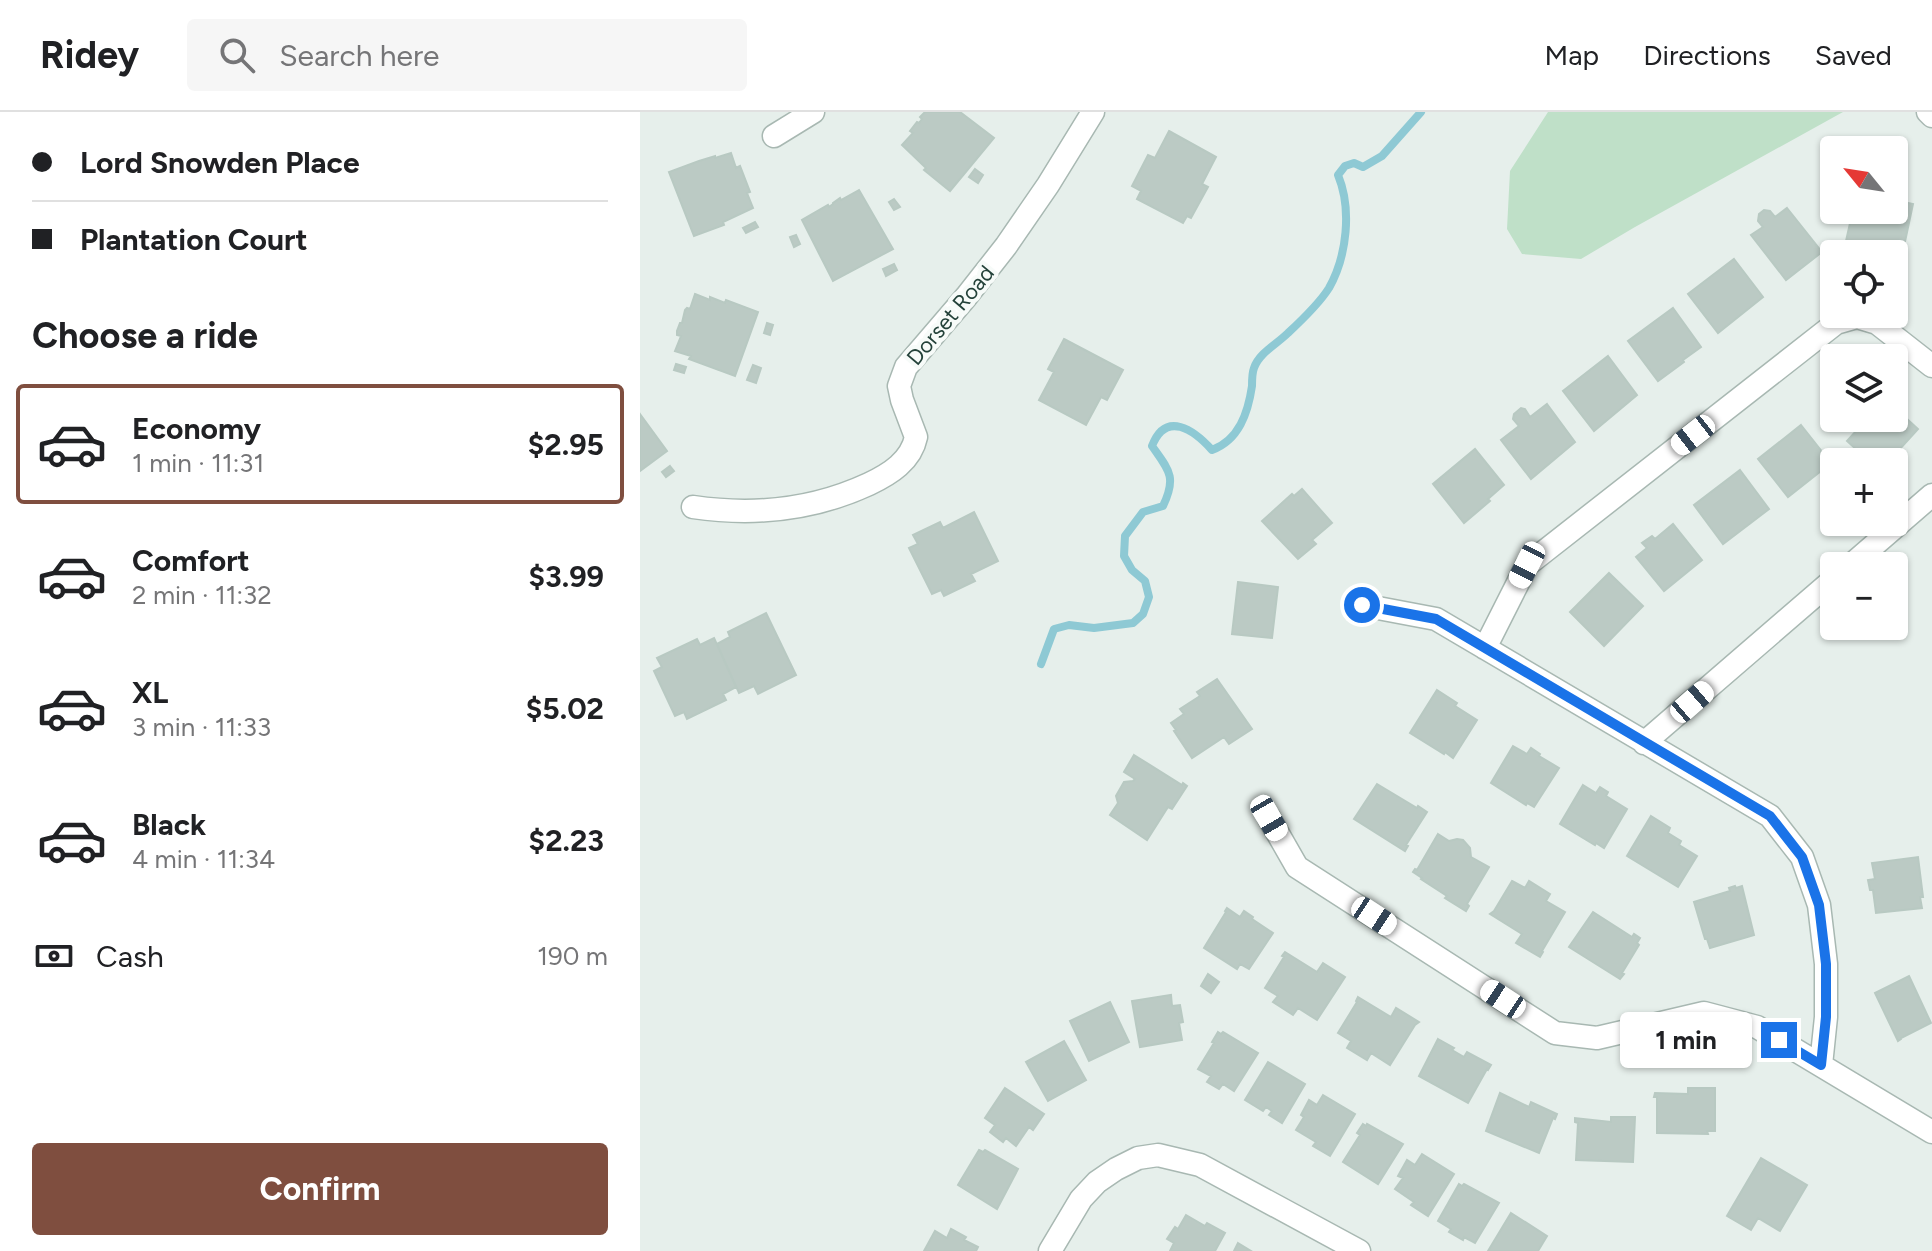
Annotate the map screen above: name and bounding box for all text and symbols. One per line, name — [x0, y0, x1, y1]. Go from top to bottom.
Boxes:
search box — [187, 19, 747, 91]
text: Ridey — [40, 32, 139, 78]
icon: search — [215, 33, 259, 77]
text: Search here — [279, 37, 439, 74]
text: Map — [1545, 38, 1599, 72]
text: Directions — [1643, 38, 1771, 72]
text: Saved — [1815, 38, 1892, 72]
north arrow — [1820, 136, 1908, 224]
map controls — [1820, 136, 1908, 640]
text: Lord Snowden Place — [80, 144, 360, 181]
text: Plantation Court — [80, 221, 307, 258]
button: locate — [1820, 240, 1908, 328]
street label: Dorset Road — [901, 260, 1000, 371]
text: Choose a ride — [32, 314, 258, 357]
button: layers — [1820, 344, 1908, 432]
icon: car — [36, 408, 108, 480]
text: Economy — [132, 410, 261, 447]
car — [1667, 411, 1719, 459]
text: $2.95 — [528, 426, 604, 463]
text: 1 min · 11:31 — [132, 447, 264, 479]
button: + — [1820, 448, 1908, 536]
car — [1505, 538, 1549, 592]
icon: car — [36, 540, 108, 612]
text: Comfort — [132, 542, 250, 579]
button: − — [1820, 552, 1908, 640]
text: $3.99 — [528, 558, 604, 595]
text: 2 min · 11:32 — [132, 579, 272, 611]
route start — [1344, 587, 1380, 623]
icon: car — [36, 672, 108, 744]
text: XL — [132, 674, 168, 711]
car — [1666, 677, 1718, 727]
text: $5.02 — [526, 690, 604, 727]
text: 3 min · 11:33 — [132, 711, 271, 743]
car — [1247, 791, 1291, 845]
icon: car — [36, 804, 108, 876]
text: Black — [132, 806, 206, 843]
text: $2.23 — [529, 822, 604, 859]
text: 4 min · 11:34 — [132, 843, 275, 875]
car — [1347, 893, 1401, 939]
icon: cash — [32, 934, 76, 978]
text: Cash — [96, 938, 164, 975]
text: 190 m — [537, 940, 608, 972]
car — [1476, 976, 1530, 1022]
callout: 1 min — [1619, 1012, 1751, 1068]
route end — [1761, 1022, 1797, 1058]
text: 1 min — [1655, 1024, 1717, 1056]
button: Confirm — [32, 1143, 608, 1235]

